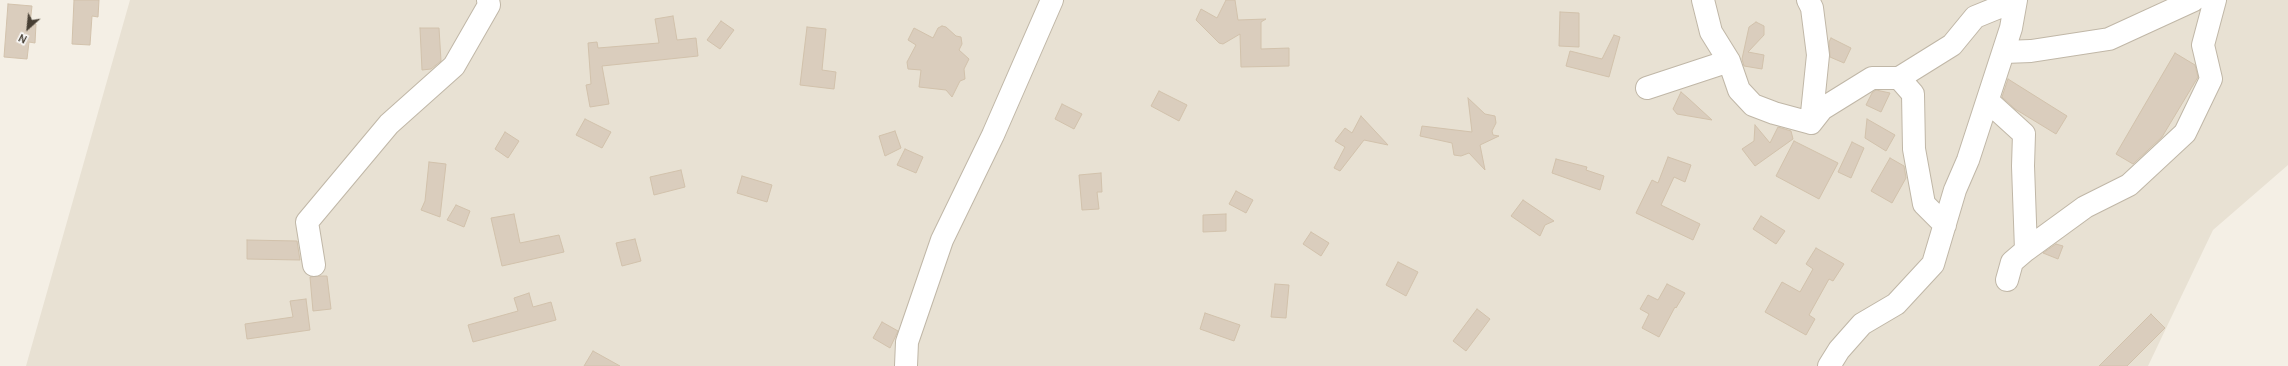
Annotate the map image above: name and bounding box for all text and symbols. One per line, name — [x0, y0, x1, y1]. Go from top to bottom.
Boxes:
north arrow — [8, 8, 48, 48]
text: N — [16, 31, 29, 47]

